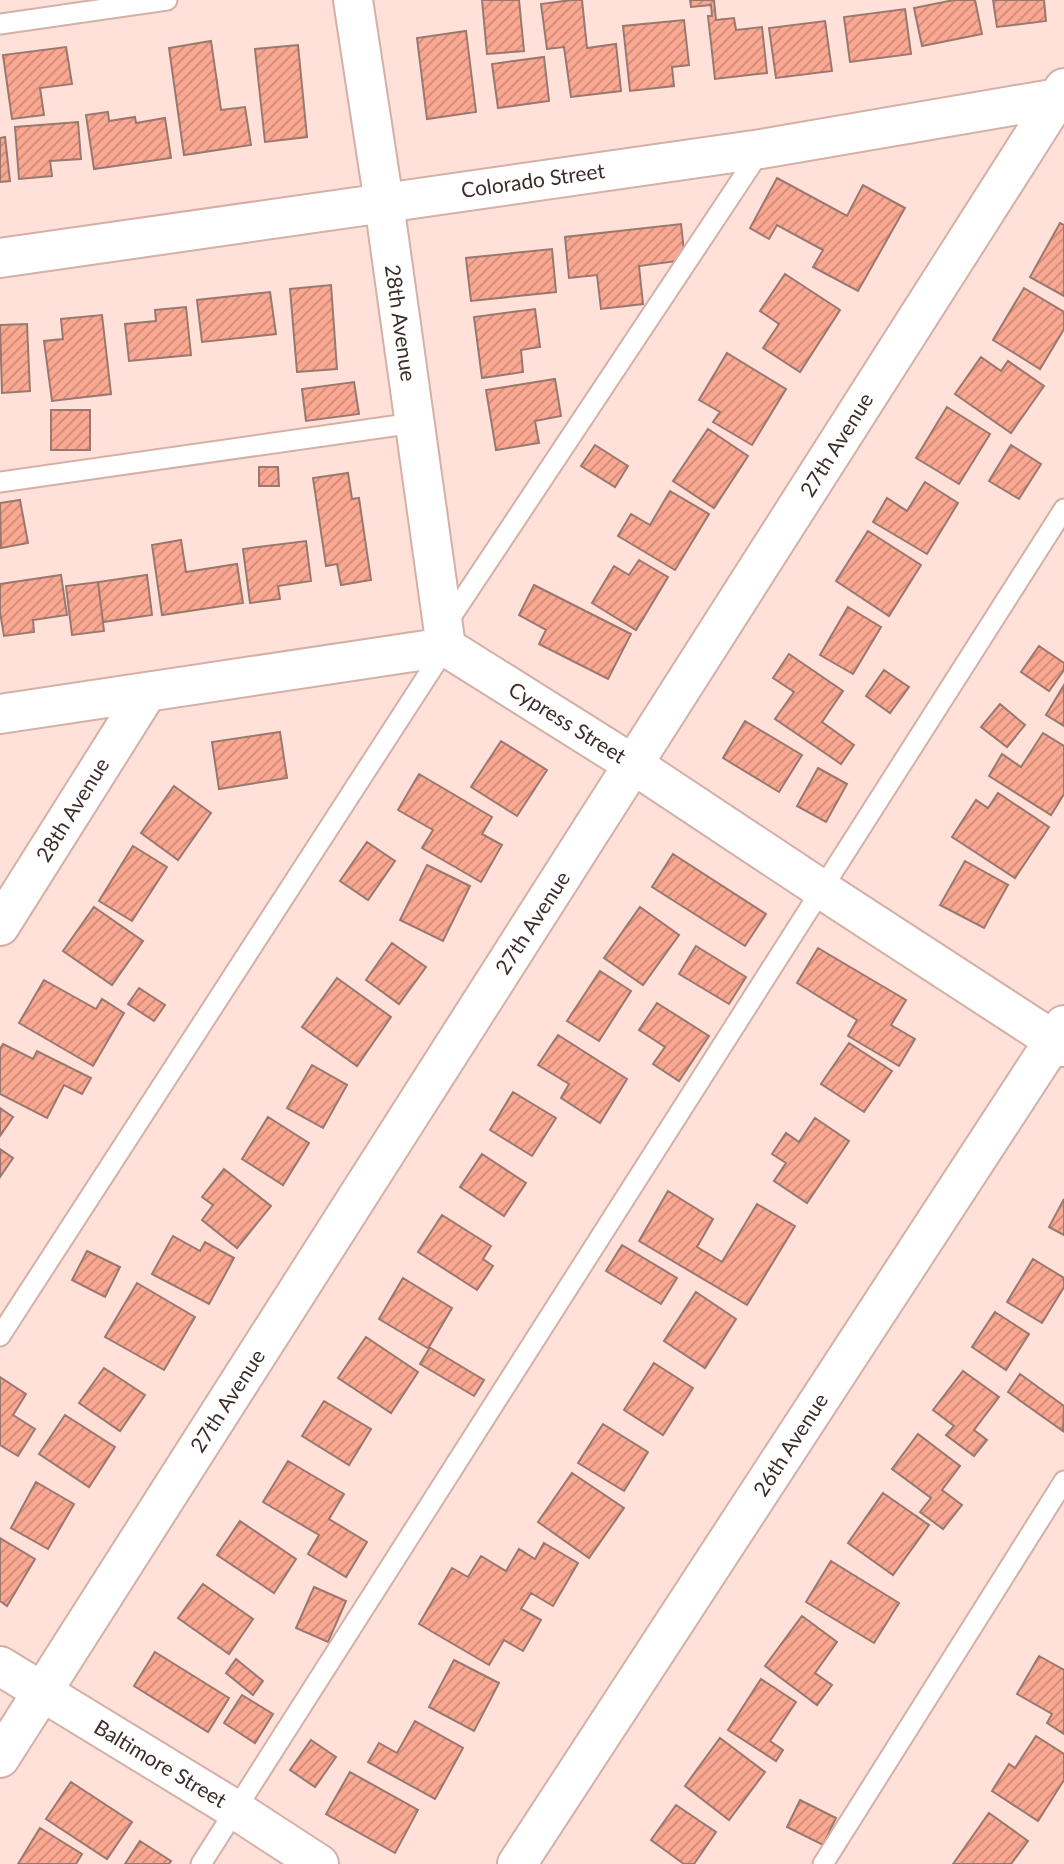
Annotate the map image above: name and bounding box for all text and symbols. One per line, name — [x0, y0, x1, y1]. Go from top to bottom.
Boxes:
street label: Colorado Street — [459, 157, 607, 202]
street label: 28th Avenue — [381, 263, 422, 383]
street label: 27th Avenue — [794, 388, 878, 501]
street label: Cypress Street — [505, 676, 631, 768]
street label: 28th Avenue — [30, 753, 114, 866]
street label: 27th Avenue — [489, 866, 574, 978]
street label: 27th Avenue — [184, 1344, 269, 1456]
street label: 26th Avenue — [747, 1388, 832, 1500]
street label: Baltimore Street — [90, 1713, 232, 1812]

